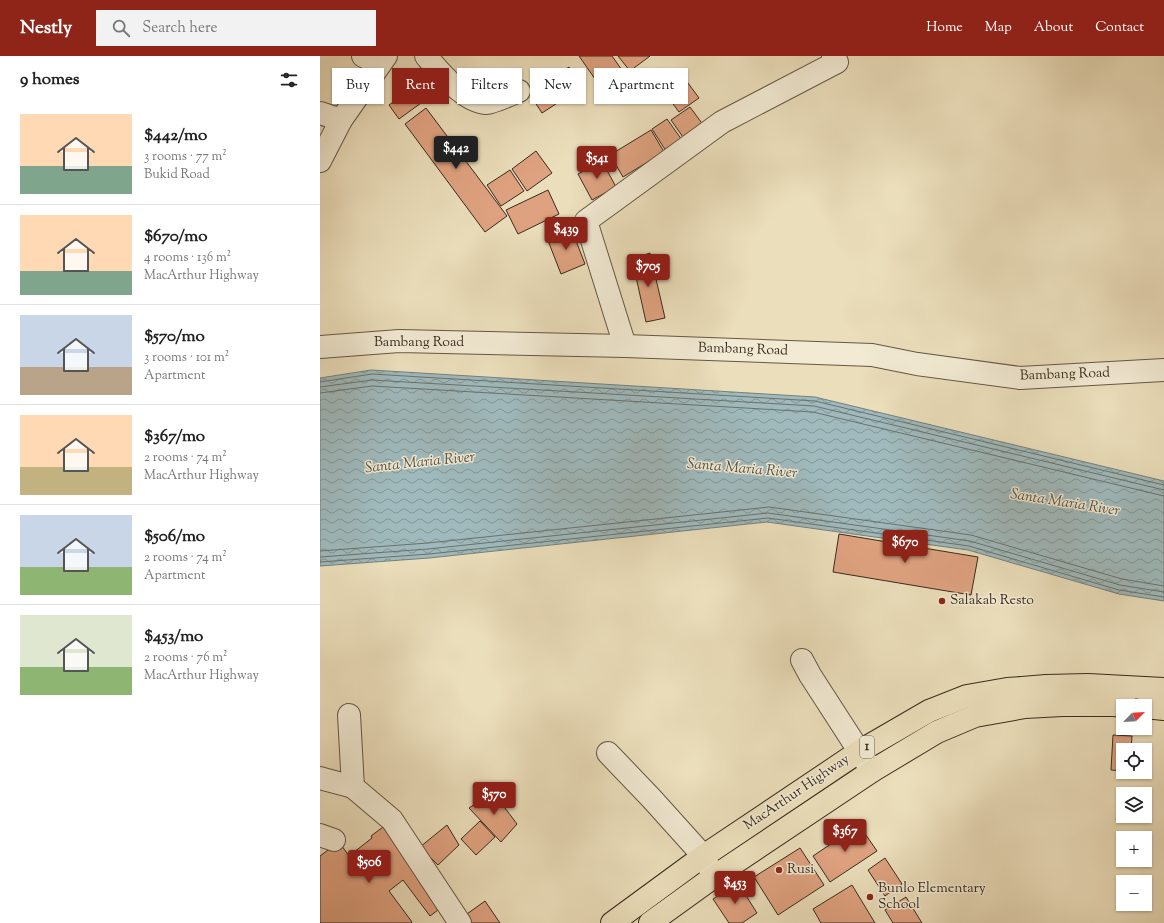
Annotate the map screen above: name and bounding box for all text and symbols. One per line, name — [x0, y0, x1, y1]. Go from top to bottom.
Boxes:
search box — [96, 10, 376, 46]
text: Nestly — [20, 15, 72, 42]
icon: search — [110, 17, 132, 39]
text: Search here — [142, 18, 218, 39]
text: Home — [926, 18, 963, 38]
text: Map — [985, 18, 1012, 38]
text: About — [1034, 18, 1073, 38]
text: Contact — [1095, 18, 1144, 38]
text: 9 homes — [20, 68, 79, 92]
chip: Buy — [332, 68, 384, 104]
chip: Rent — [392, 68, 449, 104]
chip: Filters — [457, 68, 522, 104]
chip: New — [530, 68, 586, 104]
chip: Apartment — [594, 68, 688, 104]
icon: filters — [278, 69, 300, 91]
text: $442/mo — [144, 124, 207, 148]
icon: home — [52, 130, 100, 178]
pin: $442 — [432, 136, 480, 170]
text: $442 — [443, 140, 469, 158]
pin: $541 — [573, 146, 621, 180]
text: 3 rooms · 77 m² — [144, 148, 227, 166]
text: $541 — [586, 150, 608, 168]
text: Bukid Road — [144, 166, 210, 184]
pin: $439 — [542, 217, 590, 251]
text: $439 — [554, 221, 578, 239]
text: $670/mo — [144, 225, 207, 249]
icon: home — [52, 231, 100, 279]
text: 4 rooms · 136 m² — [144, 249, 231, 267]
pin: $705 — [624, 254, 672, 288]
text: $705 — [636, 258, 660, 276]
text: MacArthur Highway — [144, 267, 259, 285]
text: $570/mo — [144, 325, 205, 349]
icon: home — [52, 331, 100, 379]
street label: Bambang Road — [374, 333, 464, 353]
street label: Bambang Road — [698, 338, 789, 362]
text: 3 rooms · 101 m² — [144, 349, 229, 367]
street label: Bambang Road — [1020, 363, 1111, 387]
text: Apartment — [144, 367, 205, 385]
text: $367/mo — [144, 425, 205, 449]
icon: home — [52, 431, 100, 479]
water label: Santa Maria River — [364, 447, 477, 479]
text: 2 rooms · 74 m² — [144, 449, 227, 467]
water label: Santa Maria River — [686, 454, 799, 484]
text: MacArthur Highway — [144, 467, 259, 485]
water label: Santa Maria River — [1009, 484, 1122, 522]
text: $506/mo — [144, 525, 205, 549]
pin: $670 — [881, 530, 929, 564]
icon: home — [52, 531, 100, 579]
text: $670 — [892, 534, 918, 552]
text: 2 rooms · 74 m² — [144, 549, 227, 567]
text: Apartment — [144, 567, 205, 585]
place label: Salakab Resto — [950, 591, 1034, 611]
marker: Salakab Resto — [937, 596, 947, 606]
text: $453/mo — [144, 625, 203, 649]
icon: home — [52, 631, 100, 679]
text: 2 rooms · 76 m² — [144, 649, 228, 667]
text: MacArthur Highway — [144, 667, 259, 685]
north arrow — [1116, 699, 1152, 735]
map controls — [1116, 699, 1152, 911]
road number: 1 — [860, 736, 874, 758]
button: locate — [1116, 743, 1152, 779]
street label: MacArthur Highway — [740, 750, 854, 836]
pin: $570 — [470, 782, 518, 816]
text: $570 — [482, 786, 506, 804]
button: layers — [1116, 787, 1152, 823]
pin: $367 — [821, 819, 869, 853]
text: $367 — [832, 823, 858, 841]
button: + — [1116, 831, 1152, 867]
pin: $506 — [345, 850, 393, 884]
text: $506 — [357, 854, 381, 872]
place label: Rusi — [787, 860, 814, 880]
marker: Rusi — [774, 865, 784, 875]
pin: $453 — [711, 871, 759, 905]
text: $453 — [723, 875, 747, 893]
button: − — [1116, 875, 1152, 911]
place label: Bunlo Elementary School — [878, 879, 986, 915]
marker: Bunlo Elementary School — [865, 892, 875, 902]

